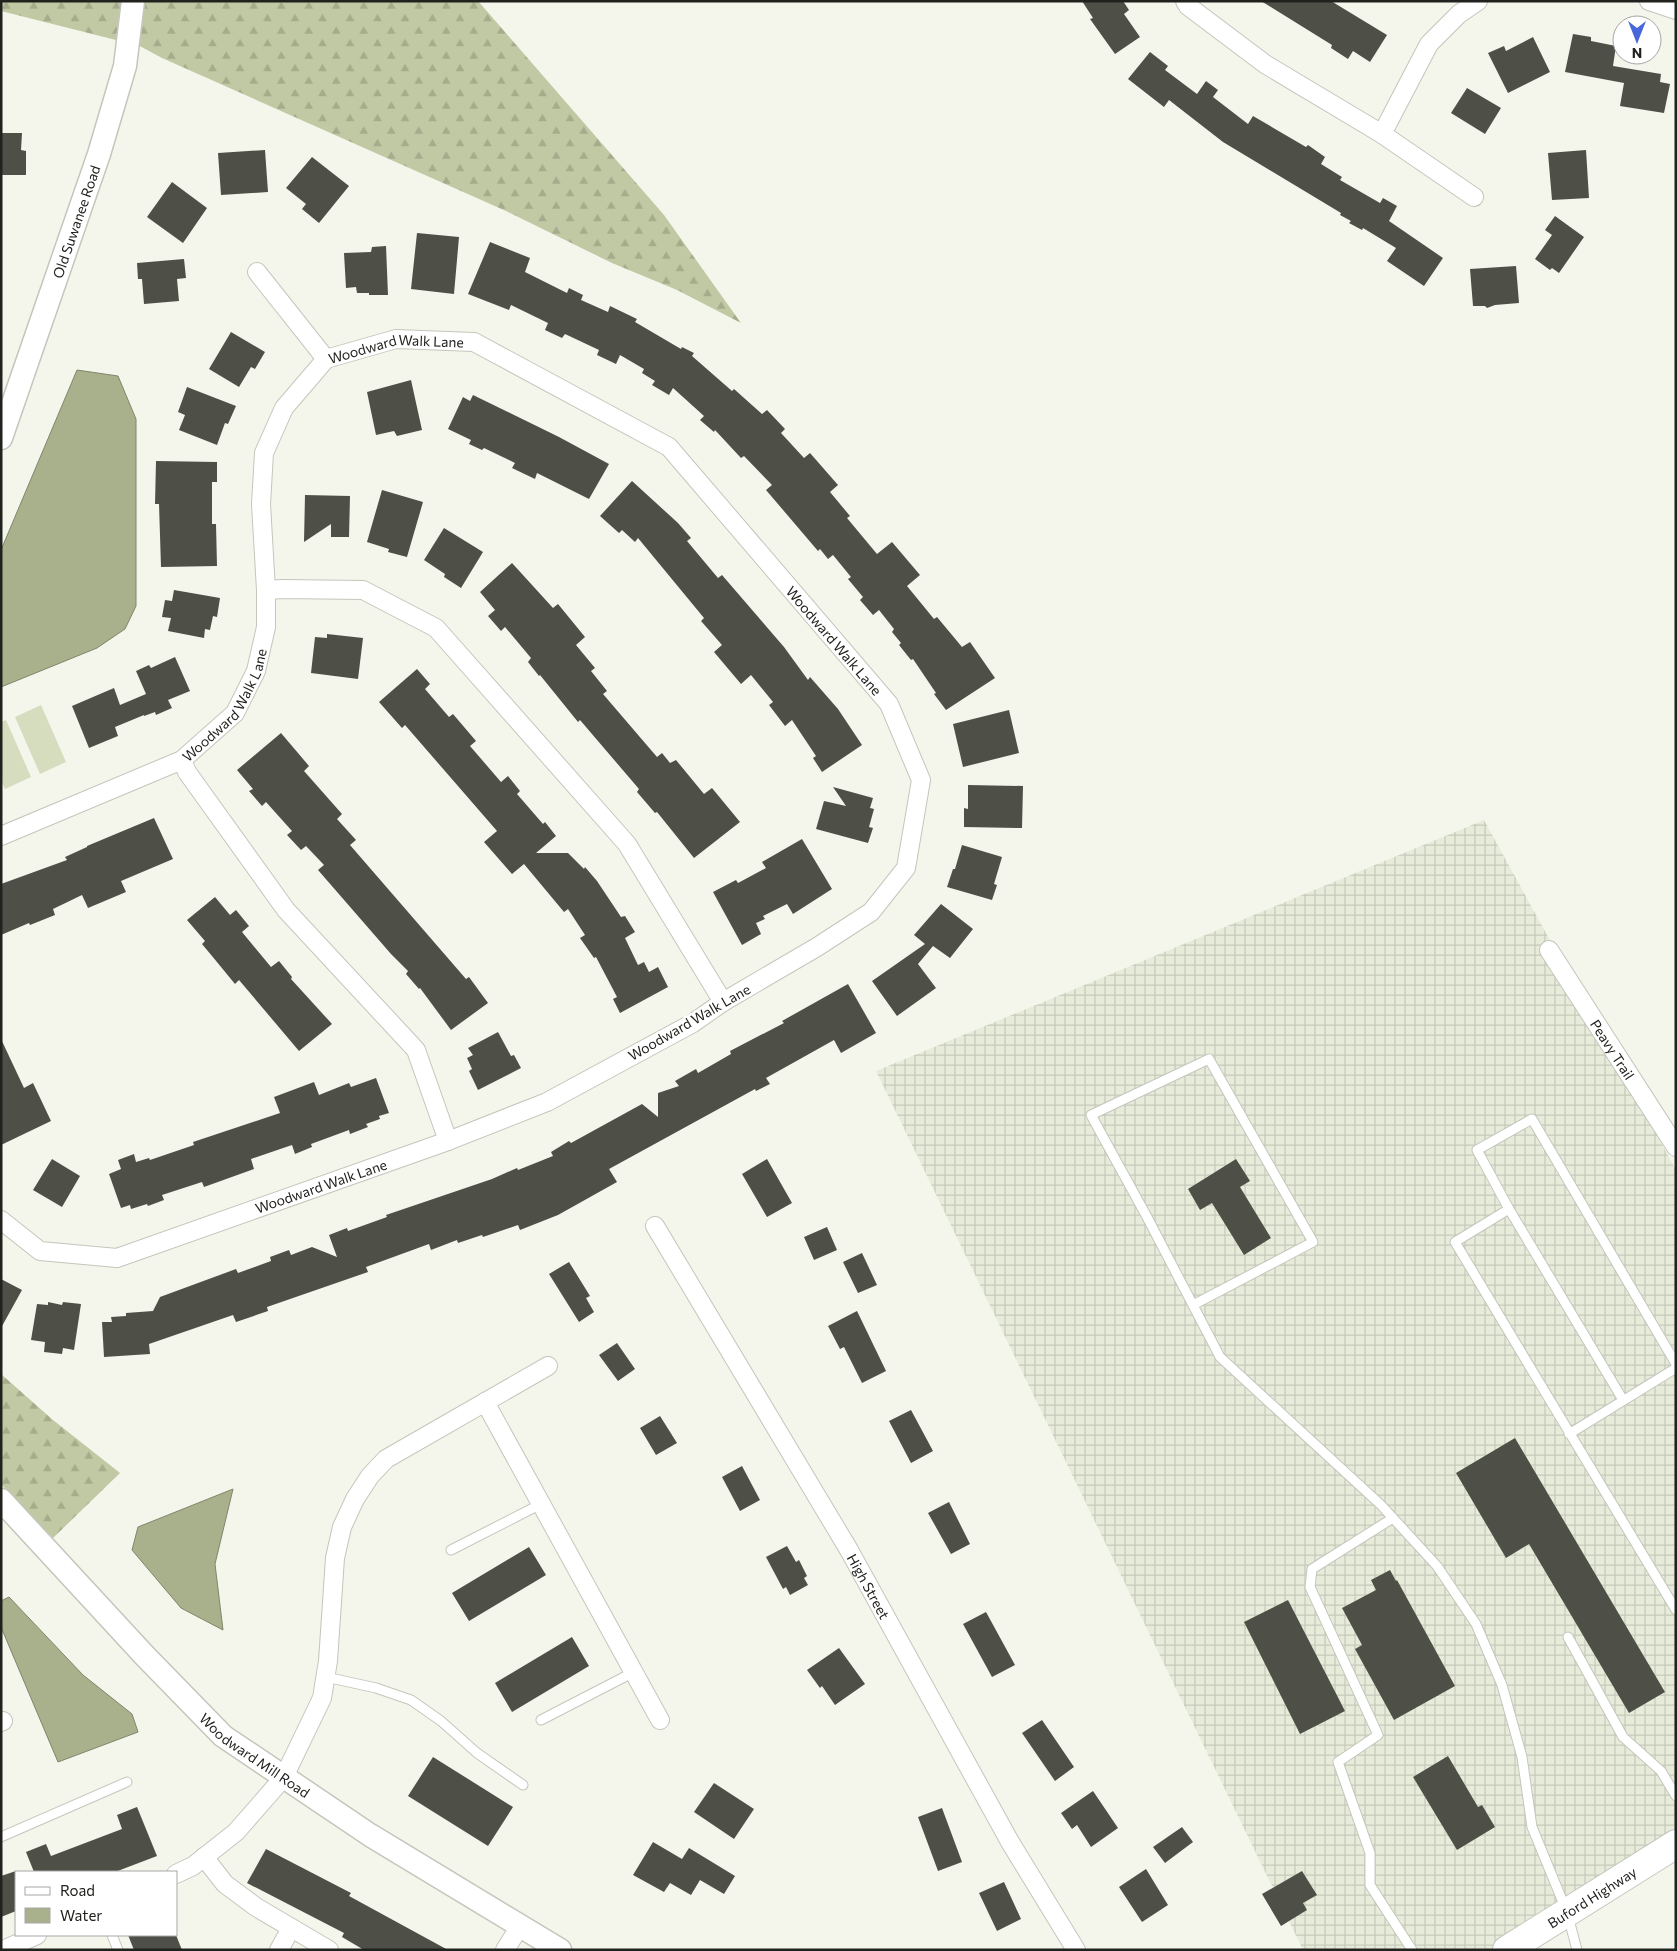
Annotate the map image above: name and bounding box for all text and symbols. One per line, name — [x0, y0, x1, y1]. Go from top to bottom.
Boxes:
north arrow — [1612, 15, 1662, 65]
text: N — [1632, 45, 1642, 62]
street label: Old Suwanee Road — [48, 163, 103, 280]
street label: Woodward Walk Lane — [326, 331, 464, 366]
street label: Woodward Walk Lane — [783, 582, 886, 698]
street label: Woodward Walk Lane — [178, 647, 269, 765]
street label: Woodward Walk Lane — [625, 980, 753, 1064]
street label: Peavy Trail — [1587, 1016, 1639, 1082]
street label: Woodward Walk Lane — [253, 1155, 389, 1217]
street label: High Street — [844, 1551, 894, 1622]
street label: Woodward Mill Road — [197, 1709, 313, 1801]
street label: Buford Highway — [1544, 1863, 1639, 1931]
legend — [15, 1871, 178, 1936]
text: Road — [60, 1881, 95, 1899]
text: Water — [60, 1906, 102, 1924]

